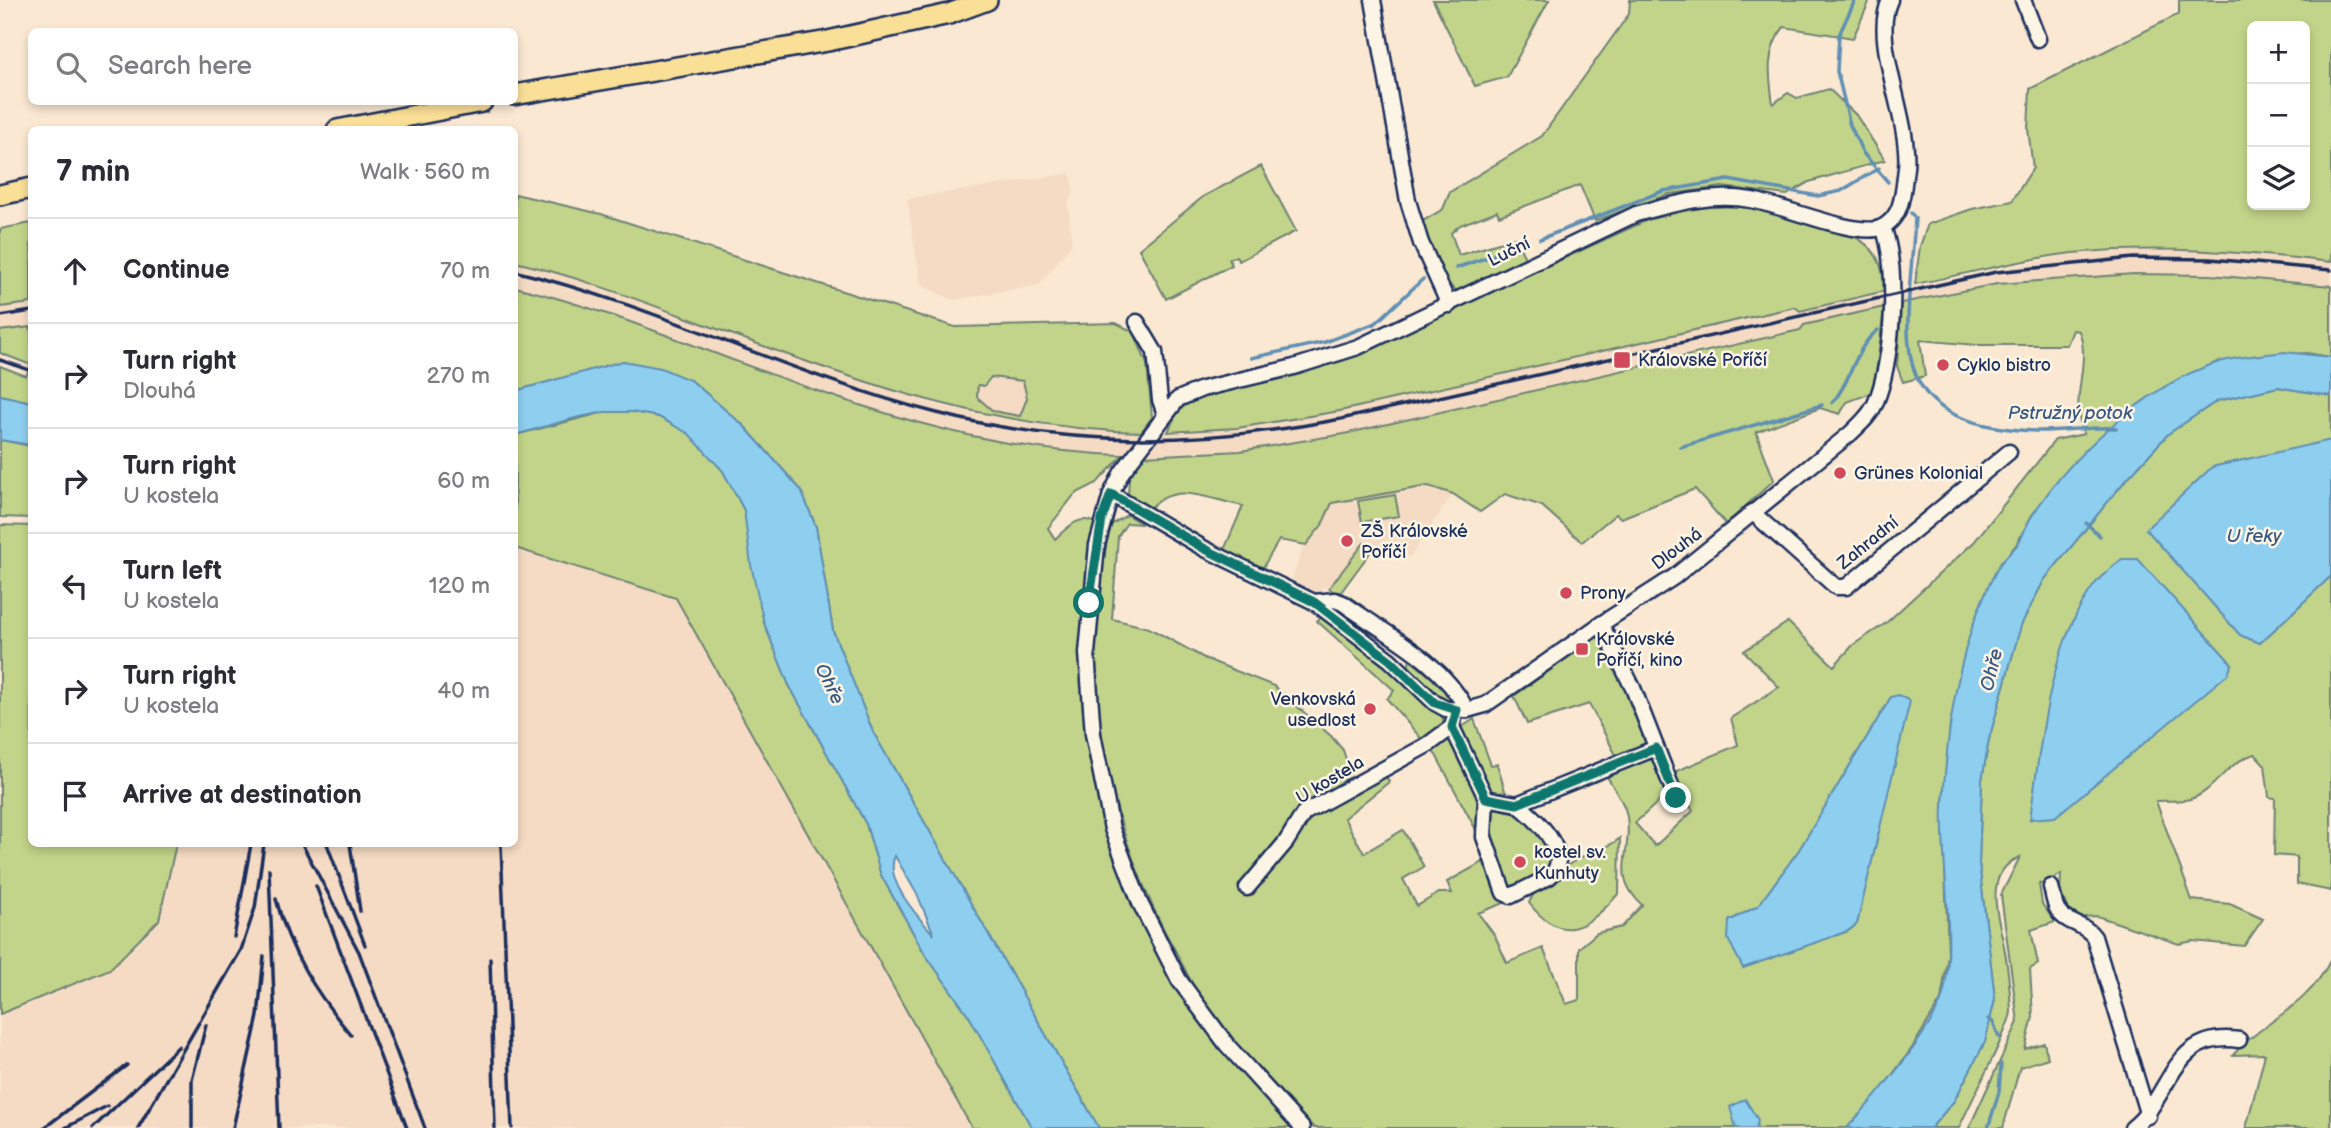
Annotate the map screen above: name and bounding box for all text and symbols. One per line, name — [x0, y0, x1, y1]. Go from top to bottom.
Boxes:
map controls — [2247, 21, 2310, 210]
button: + — [2247, 21, 2310, 84]
search box — [28, 28, 518, 105]
icon: search — [52, 48, 90, 86]
text: Search here — [108, 51, 252, 82]
button: − — [2247, 84, 2310, 147]
button: layers — [2247, 147, 2310, 210]
text: 7 min — [56, 154, 130, 190]
text: Walk · 560 m — [360, 158, 490, 186]
street label: Luční — [1484, 232, 1534, 271]
icon: ahead — [56, 252, 94, 290]
text: Continue — [123, 255, 230, 286]
text: 70 m — [440, 257, 490, 285]
text: Turn right — [123, 346, 236, 377]
marker: Královské Poříčí — [1612, 350, 1632, 370]
place label: Královské Poříčí — [1638, 350, 1768, 371]
place label: Cyklo bistro — [1957, 355, 2051, 376]
icon: right — [56, 357, 94, 395]
marker: Cyklo bistro — [1935, 357, 1951, 373]
text: 270 m — [426, 362, 490, 390]
text: Dlouhá — [123, 377, 196, 405]
water label: Pstružný potok — [2008, 402, 2133, 425]
text: Turn right — [123, 451, 236, 482]
icon: right — [56, 462, 94, 500]
place label: Grünes Kolonial — [1854, 463, 1983, 484]
marker: Grünes Kolonial — [1832, 465, 1848, 481]
text: 60 m — [437, 467, 490, 495]
text: U kostela — [123, 482, 219, 510]
street label: Zahradní — [1833, 512, 1903, 575]
place label: ZŠ Královské Poříčí — [1360, 520, 1468, 563]
street label: Dlouhá — [1648, 523, 1706, 575]
water label: U řeky — [2227, 525, 2282, 548]
marker: ZŠ Královské Poříčí — [1339, 533, 1355, 549]
text: Turn left — [123, 556, 222, 587]
icon: left — [56, 567, 94, 605]
text: 120 m — [429, 572, 490, 600]
place label: Prony — [1580, 583, 1627, 604]
marker: Prony — [1558, 585, 1574, 601]
text: U kostela — [123, 587, 219, 615]
route start — [1073, 587, 1104, 618]
place label: Královské Poříčí, kino — [1596, 629, 1683, 671]
marker: Královské Poříčí, kino — [1574, 641, 1590, 657]
water label: Ohře — [1976, 646, 2008, 694]
water label: Ohře — [809, 660, 849, 708]
text: Turn right — [123, 661, 236, 692]
icon: right — [56, 672, 94, 710]
text: 40 m — [437, 677, 490, 705]
place label: Venkovská usedlost — [1271, 689, 1356, 731]
text: U kostela — [123, 692, 219, 720]
marker: Venkovská usedlost — [1362, 701, 1378, 717]
street label: U kostela — [1292, 752, 1368, 808]
icon: arrive — [56, 777, 94, 815]
text: Arrive at destination — [123, 780, 362, 811]
route end — [1660, 782, 1691, 813]
place label: kostel sv. Kunhuty — [1534, 842, 1606, 884]
marker: kostel sv. Kunhuty — [1512, 854, 1528, 870]

